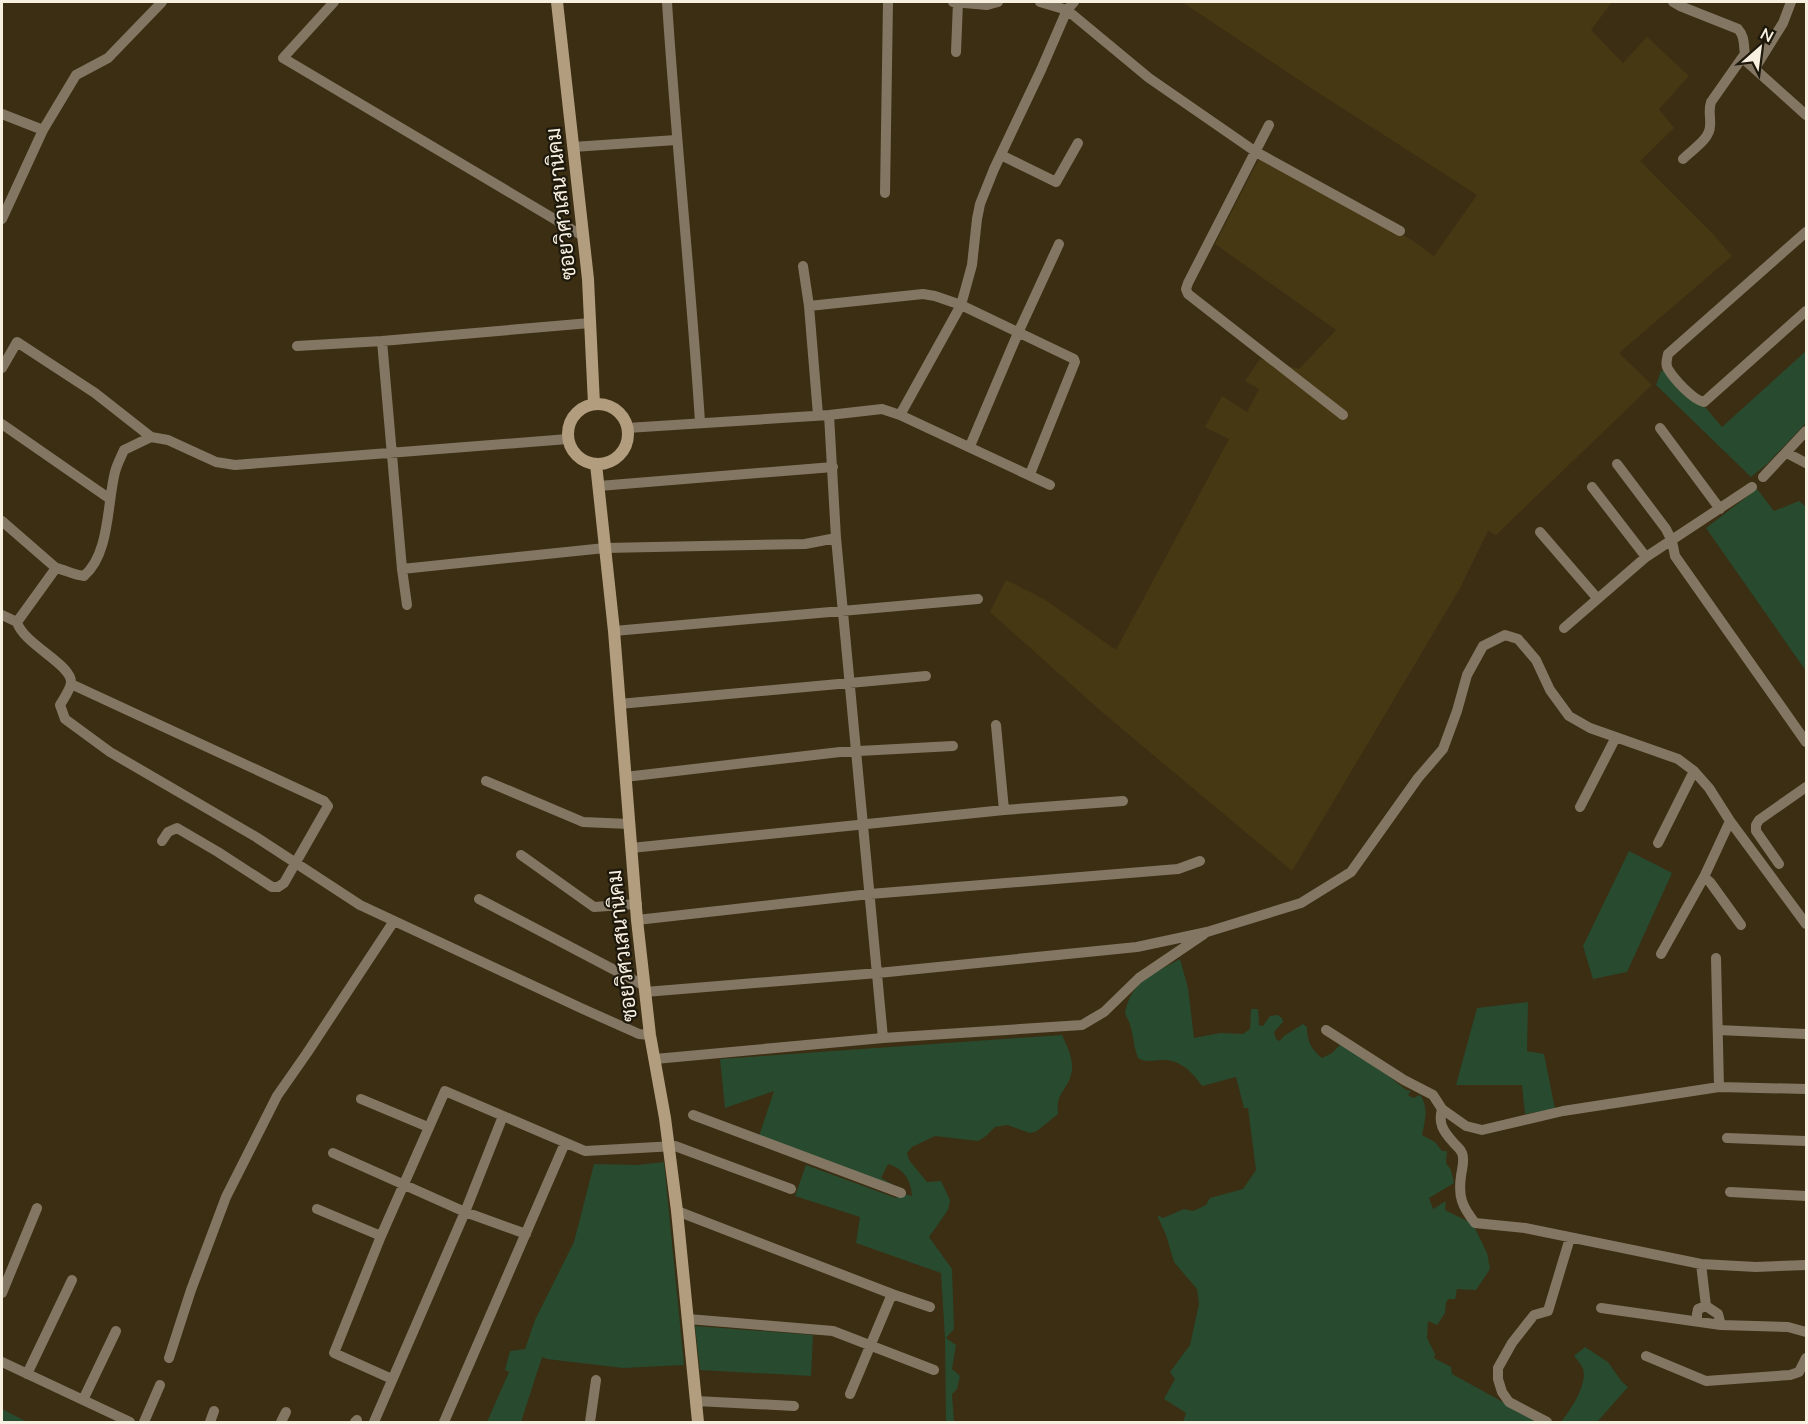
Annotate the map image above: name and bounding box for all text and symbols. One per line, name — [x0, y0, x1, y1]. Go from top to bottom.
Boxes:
north arrow — [1730, 18, 1790, 78]
text: N — [1757, 23, 1777, 46]
street label: ซอยวิศวเสนานิคม — [539, 127, 581, 281]
street label: ซอยวิศวเสนานิคม — [600, 869, 642, 1023]

